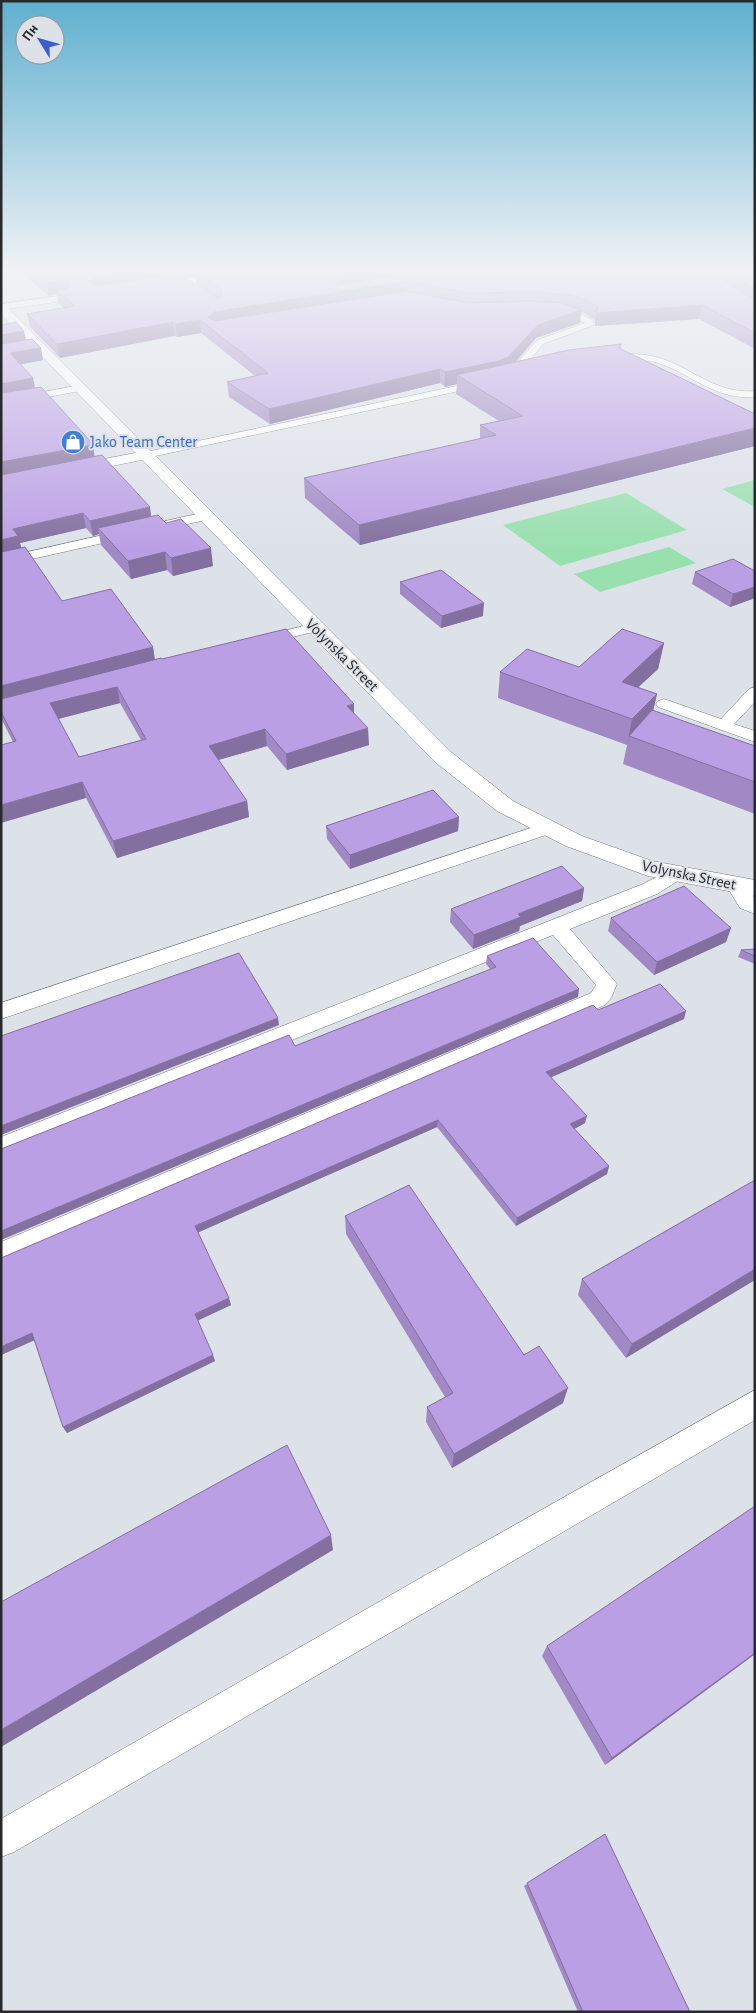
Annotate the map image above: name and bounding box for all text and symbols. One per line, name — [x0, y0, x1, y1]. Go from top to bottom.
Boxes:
north arrow — [15, 15, 65, 65]
text: Пн — [20, 22, 41, 44]
shop icon: Jako Team Center — [60, 429, 86, 455]
place label: Jako Team Center — [90, 434, 198, 450]
street label: Volynska Street — [302, 615, 382, 695]
street label: Volynska Street — [640, 857, 738, 894]

